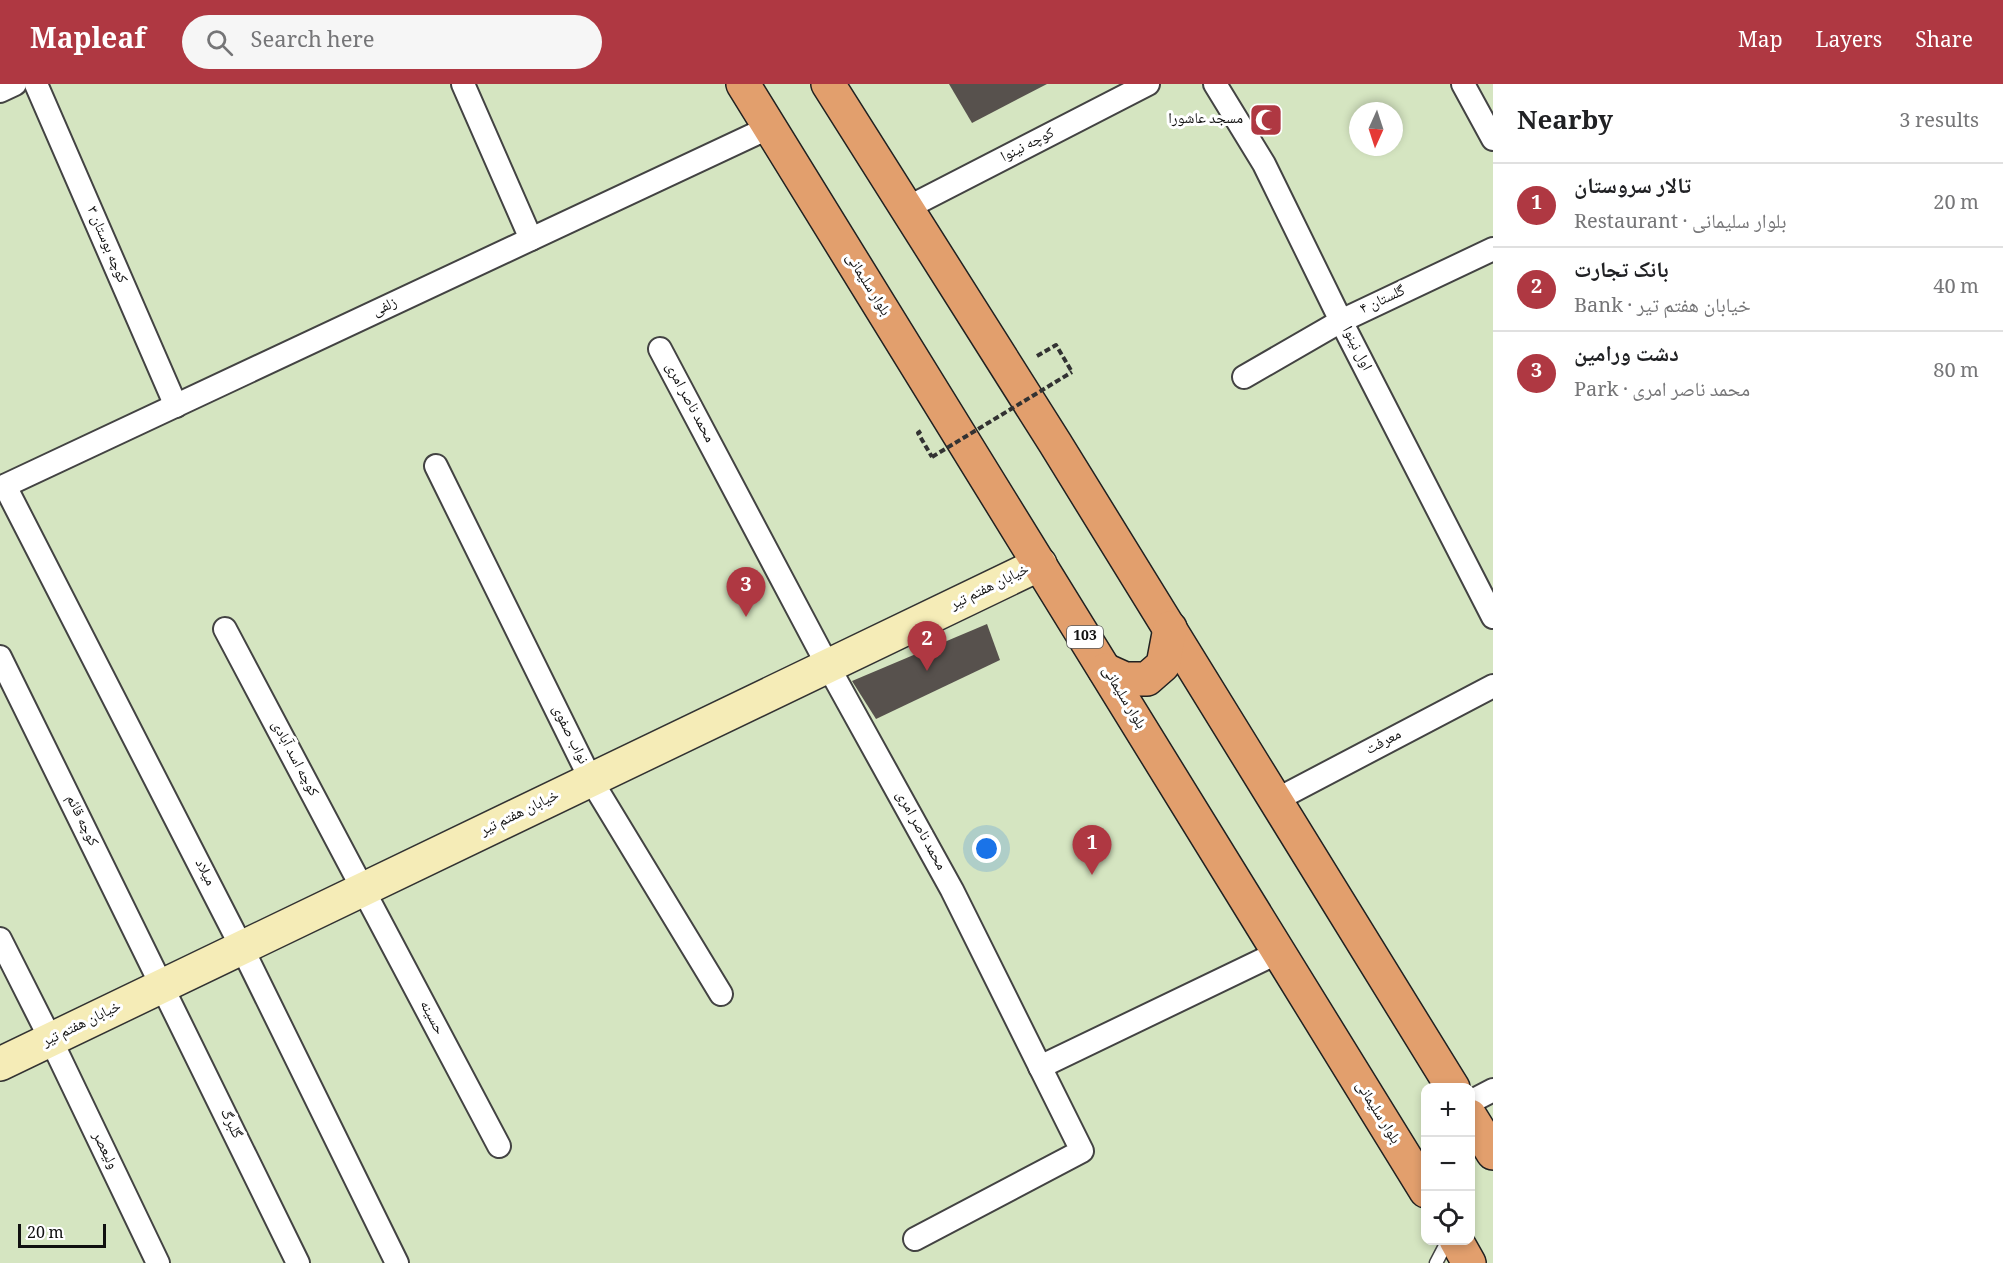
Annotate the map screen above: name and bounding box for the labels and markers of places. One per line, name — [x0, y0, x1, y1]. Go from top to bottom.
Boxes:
mosque icon: مسجد عاشورا — [1248, 102, 1284, 138]
place label: مسجد عاشورا — [1168, 107, 1243, 133]
pin: 3 — [726, 568, 766, 617]
pin: 2 — [908, 622, 946, 671]
pin: 1 — [1072, 826, 1112, 875]

